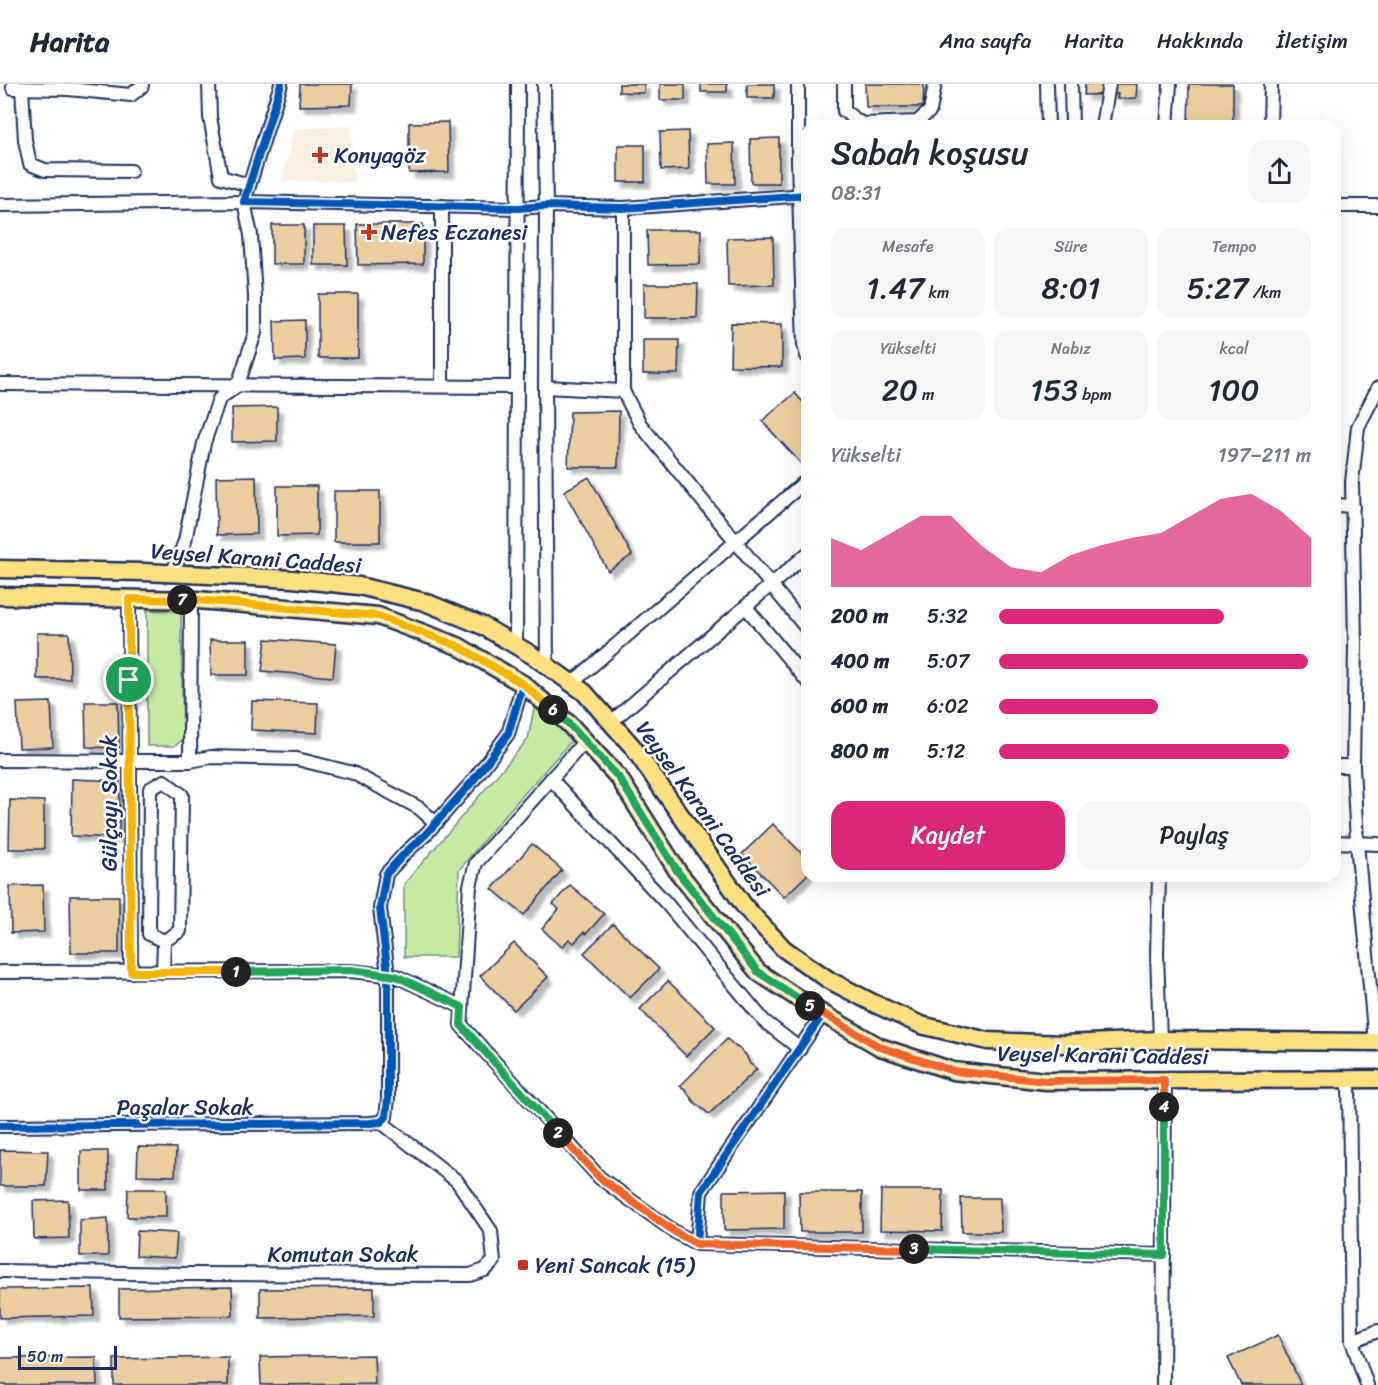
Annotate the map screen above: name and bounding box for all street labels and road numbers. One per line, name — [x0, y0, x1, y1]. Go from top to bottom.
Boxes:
street label: Veysel Karani Caddesi — [149, 531, 364, 585]
street label: Veysel Karani Caddesi — [625, 712, 781, 907]
street label: Gülçayı Sokak — [90, 734, 129, 871]
street label: Veysel Karani Caddesi — [997, 1034, 1210, 1076]
street label: Paşalar Sokak — [116, 1088, 254, 1127]
street label: Komutan Sokak — [268, 1235, 419, 1274]

